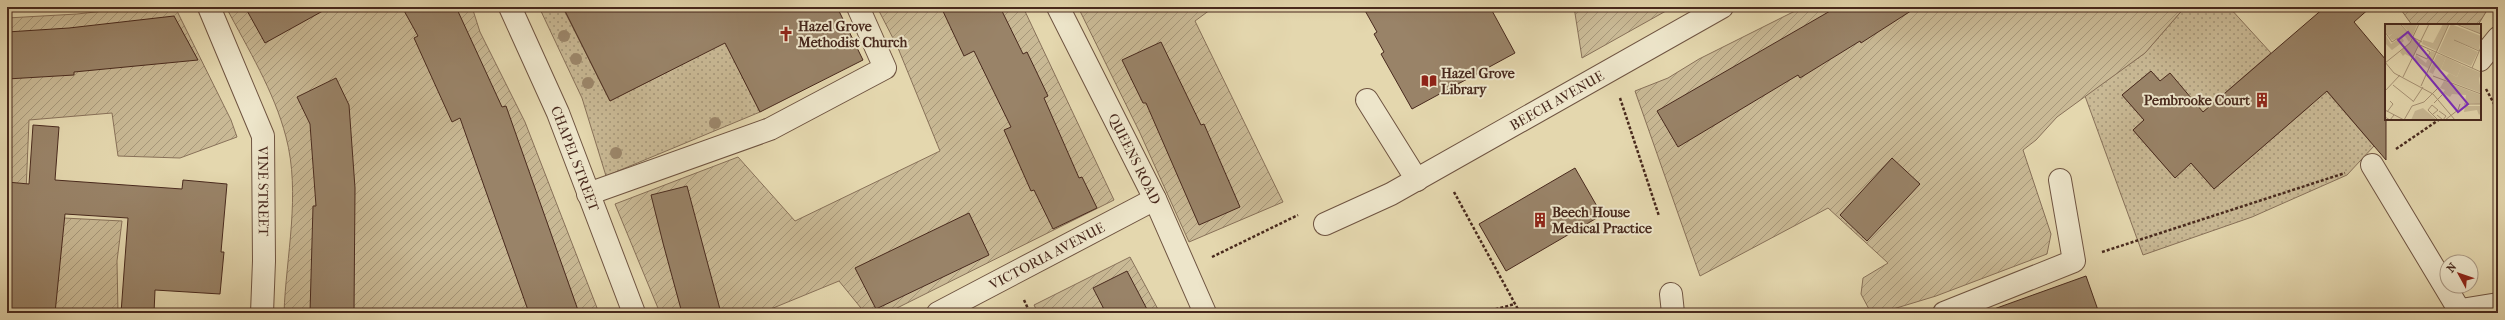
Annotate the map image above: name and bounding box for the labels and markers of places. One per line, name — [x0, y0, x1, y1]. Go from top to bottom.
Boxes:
place label: Hazel Grove Methodist Church — [797, 18, 908, 51]
church icon: Hazel Grove Methodist Church — [777, 25, 795, 43]
place label: Hazel Grove Library — [1441, 65, 1515, 98]
library icon: Hazel Grove Library — [1420, 72, 1438, 90]
building icon: Pembrooke Court — [2253, 91, 2271, 109]
place label: Pembrooke Court — [2144, 92, 2251, 109]
place label: Beech House Medical Practice — [1551, 204, 1652, 237]
building icon: Beech House Medical Practice — [1531, 211, 1549, 229]

